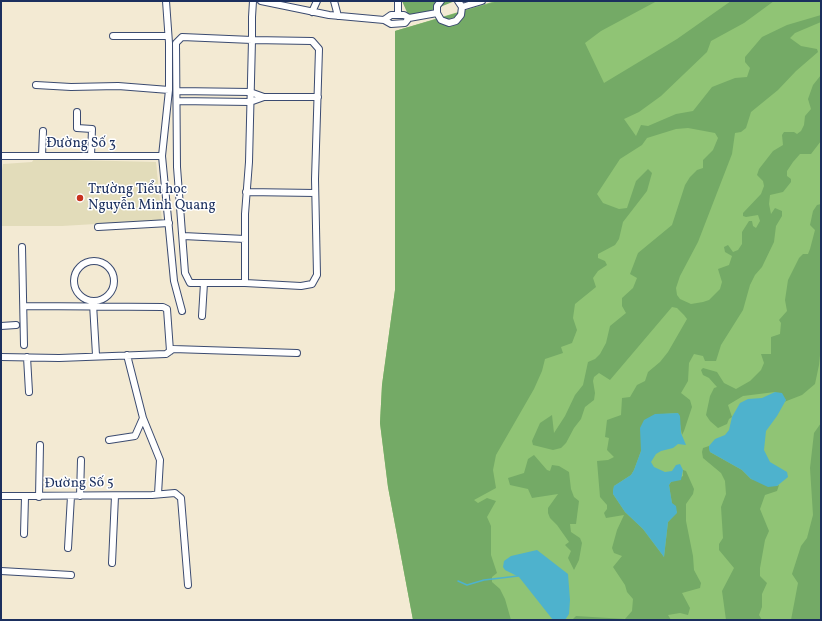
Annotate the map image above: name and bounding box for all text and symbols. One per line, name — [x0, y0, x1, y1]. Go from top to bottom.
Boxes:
street label: Đường Số 3 — [46, 136, 116, 152]
place label: Trường Tiểu học Nguyễn Minh Quang — [88, 182, 216, 214]
marker: Trường Tiểu học Nguyễn Minh Quang — [75, 193, 85, 203]
street label: Đường Số 5 — [44, 475, 114, 493]

